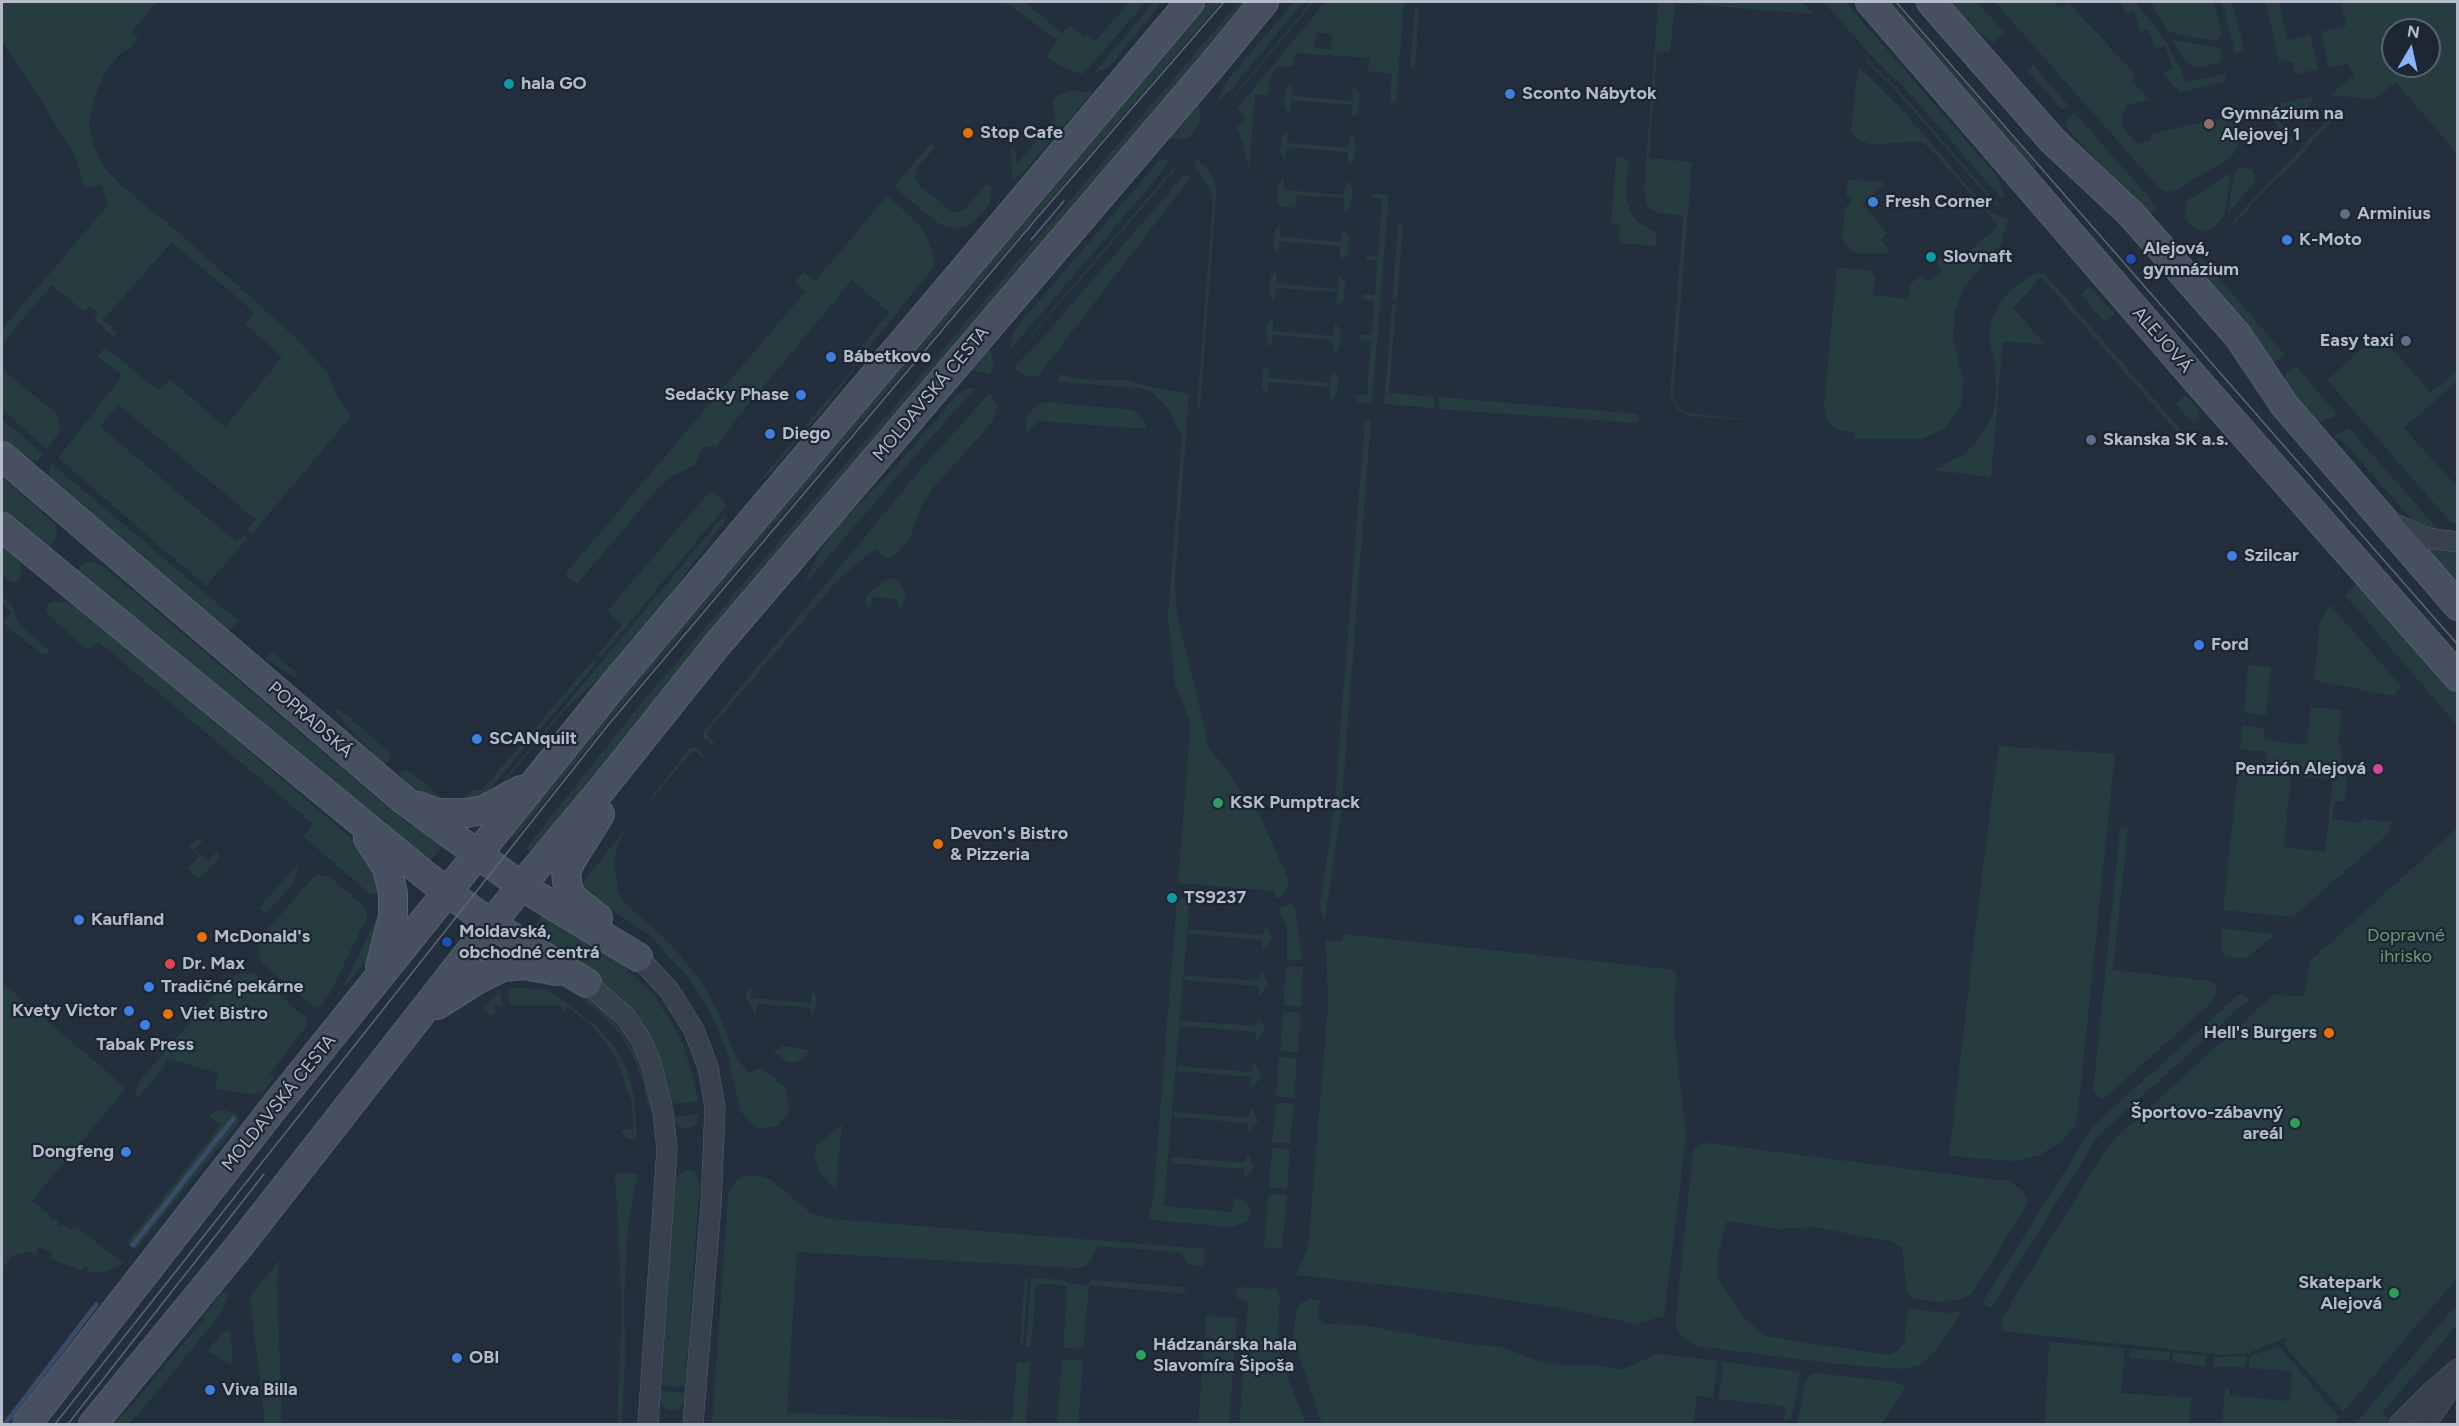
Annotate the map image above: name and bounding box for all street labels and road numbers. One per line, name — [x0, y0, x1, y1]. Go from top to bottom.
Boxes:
street label: ALEJOVÁ — [2128, 303, 2196, 377]
street label: MOLDAVSKÁ CESTA — [868, 322, 994, 466]
street label: POPRADSKÁ — [263, 677, 357, 763]
street label: MOLDAVSKÁ CESTA — [217, 1031, 341, 1175]

